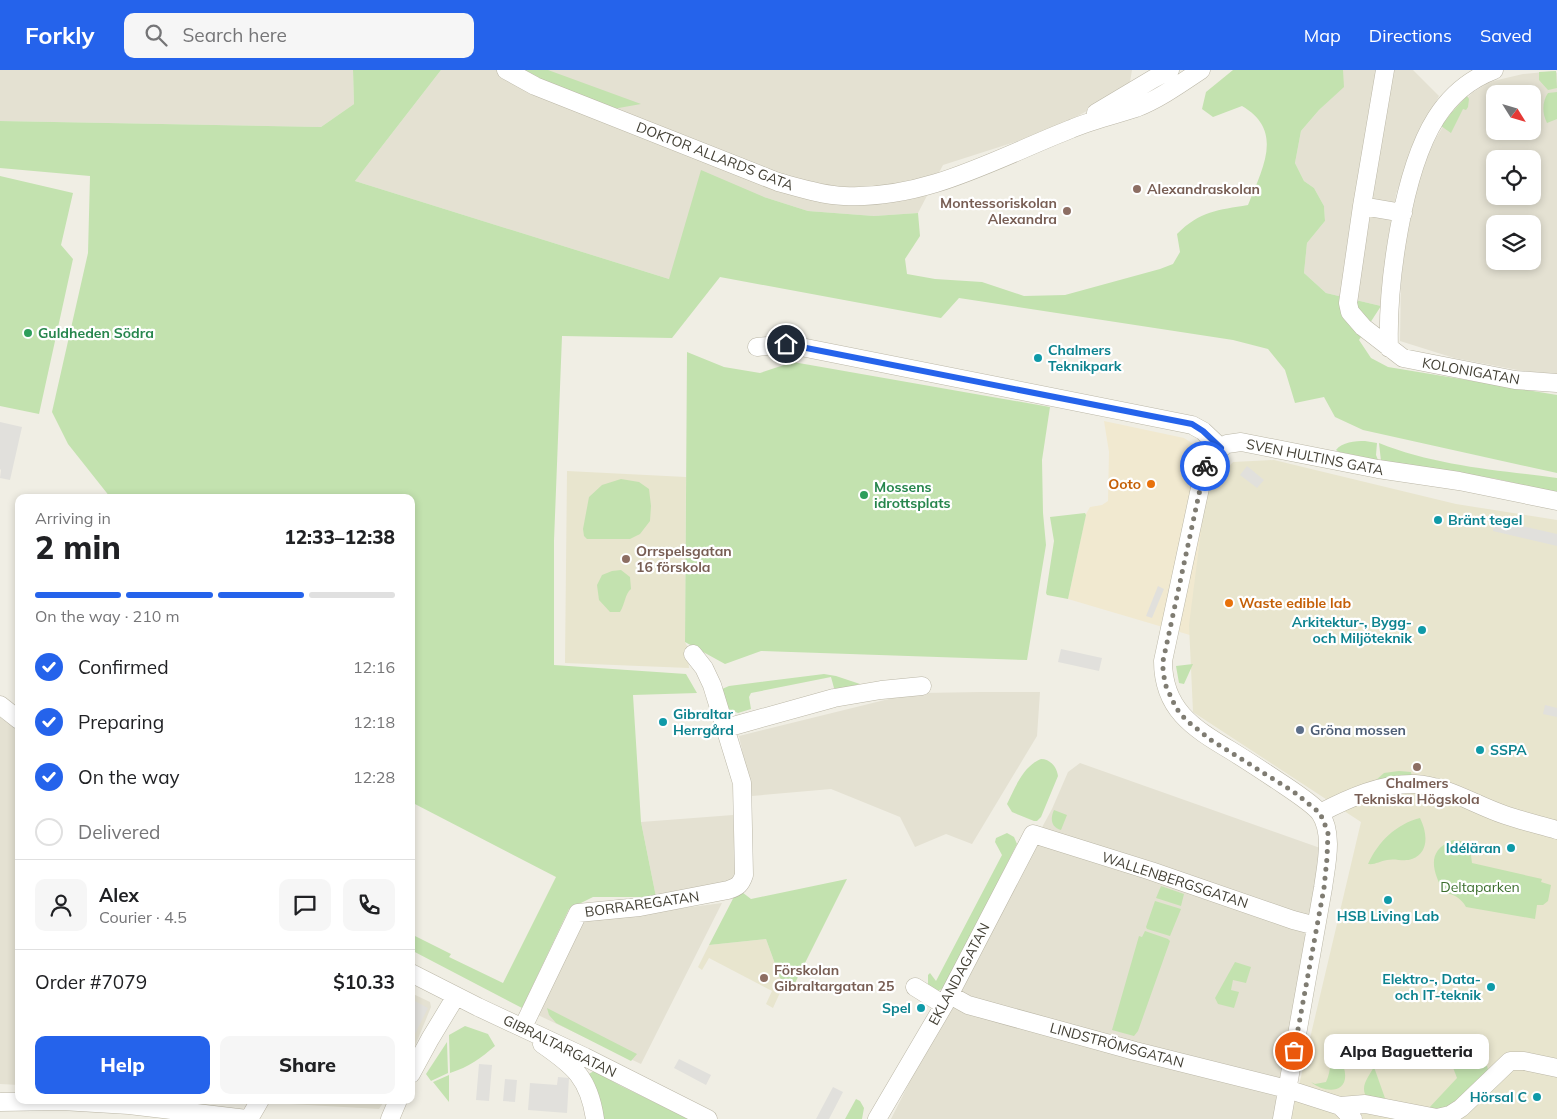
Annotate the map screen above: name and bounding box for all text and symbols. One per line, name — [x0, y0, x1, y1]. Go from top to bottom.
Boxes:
search box — [124, 13, 474, 58]
text: Forkly — [25, 20, 94, 50]
icon: search — [142, 21, 170, 49]
text: Search here — [182, 23, 287, 47]
text: Map — [1304, 24, 1341, 47]
text: Directions — [1369, 24, 1452, 47]
text: Saved — [1480, 24, 1532, 47]
north arrow — [1486, 85, 1541, 140]
map controls — [1486, 85, 1541, 270]
street label: DOKTOR ALLARDS GATA — [634, 118, 797, 195]
button: locate — [1486, 150, 1541, 205]
place label: Alexandraskolan — [1147, 180, 1260, 198]
marker: Alexandraskolan — [1131, 183, 1143, 195]
place label: Montessoriskolan Alexandra — [940, 194, 1057, 228]
marker: Montessoriskolan Alexandra — [1061, 205, 1073, 217]
button: layers — [1486, 215, 1541, 270]
pin — [765, 323, 807, 365]
place label: Guldheden Södra — [38, 324, 154, 342]
marker: Guldheden Södra — [22, 327, 34, 339]
icon: home — [772, 330, 800, 358]
place label: Chalmers Teknikpark — [1048, 341, 1122, 375]
marker: Chalmers Teknikpark — [1032, 352, 1044, 364]
street label: KOLONIGATAN — [1421, 354, 1521, 388]
street label: SVEN HULTINS GATA — [1245, 435, 1386, 479]
courier — [1180, 441, 1230, 491]
icon: bike — [1191, 452, 1219, 480]
place label: Ooto — [1108, 475, 1141, 493]
place label: Mossens idrottsplats — [874, 478, 951, 512]
marker: Ooto — [1145, 478, 1157, 490]
marker: Mossens idrottsplats — [858, 489, 870, 501]
text: Arriving in — [35, 508, 111, 528]
place label: Bränt tegel — [1448, 511, 1522, 529]
marker: Bränt tegel — [1432, 514, 1444, 526]
text: 12:33–12:38 — [284, 525, 395, 549]
text: 2 min — [35, 527, 121, 567]
place label: Orrspelsgatan 16 förskola — [636, 542, 732, 576]
marker: Orrspelsgatan 16 förskola — [620, 553, 632, 565]
place label: Waste edible lab — [1239, 594, 1351, 612]
marker: Waste edible lab — [1223, 597, 1235, 609]
text: On the way · 210 m — [35, 606, 180, 626]
place label: Arkitektur-, Bygg- och Miljöteknik — [1292, 613, 1412, 647]
marker: Arkitektur-, Bygg- och Miljöteknik — [1416, 624, 1428, 636]
icon: check — [35, 653, 63, 681]
text: Confirmed — [78, 655, 169, 679]
text: 12:16 — [353, 657, 395, 677]
place label: Gibraltar Herrgård — [673, 705, 734, 739]
icon: check — [35, 708, 63, 736]
text: Preparing — [78, 710, 164, 734]
text: 12:18 — [353, 712, 395, 732]
marker: Gibraltar Herrgård — [657, 716, 669, 728]
place label: Gröna mossen — [1310, 721, 1406, 739]
marker: Gröna mossen — [1294, 724, 1306, 736]
place label: SSPA — [1490, 741, 1527, 759]
marker: SSPA — [1474, 744, 1486, 756]
marker: Chalmers Tekniska Högskola — [1411, 761, 1423, 773]
icon: check — [35, 763, 63, 791]
text: On the way — [78, 765, 180, 789]
text: 12:28 — [353, 767, 395, 787]
place label: Chalmers Tekniska Högskola — [1354, 774, 1480, 808]
text: Delivered — [78, 820, 160, 844]
place label: Idéläran — [1446, 839, 1501, 857]
marker: Idéläran — [1505, 842, 1517, 854]
street label: WALLENBERGSGATAN — [1099, 848, 1251, 912]
park label: Deltaparken — [1440, 878, 1520, 896]
button: person — [35, 879, 87, 931]
button: chat — [279, 879, 331, 931]
button: phone — [343, 879, 395, 931]
text: Alex — [99, 883, 139, 907]
street label: BORRAREGATAN — [584, 887, 700, 921]
marker: HSB Living Lab — [1382, 894, 1394, 906]
text: Courier · 4.5 — [99, 907, 187, 927]
place label: HSB Living Lab — [1337, 907, 1439, 925]
street label: EKLANDAGATAN — [924, 920, 994, 1028]
place label: Förskolan Gibraltargatan 25 — [774, 961, 894, 995]
text: Order #7079 — [35, 970, 147, 994]
text: $10.33 — [333, 970, 395, 994]
place label: Elektro-, Data- och IT-teknik — [1382, 970, 1481, 1004]
marker: Förskolan Gibraltargatan 25 — [758, 972, 770, 984]
marker: Elektro-, Data- och IT-teknik — [1485, 981, 1497, 993]
place label: Spel — [882, 999, 911, 1017]
marker: Spel — [915, 1002, 927, 1014]
street label: GIBRALTARGATAN — [500, 1011, 620, 1081]
street label: LINDSTRÖMSGATAN — [1048, 1018, 1186, 1072]
pin — [1273, 1030, 1315, 1072]
callout: Alpa Baguetteria — [1324, 1034, 1489, 1068]
button: Help — [35, 1036, 210, 1094]
button: Share — [220, 1036, 395, 1094]
icon: bag — [1280, 1037, 1308, 1065]
text: Alpa Baguetteria — [1340, 1041, 1473, 1061]
place label: Hörsal C — [1470, 1088, 1527, 1106]
marker: Hörsal C — [1531, 1091, 1543, 1103]

